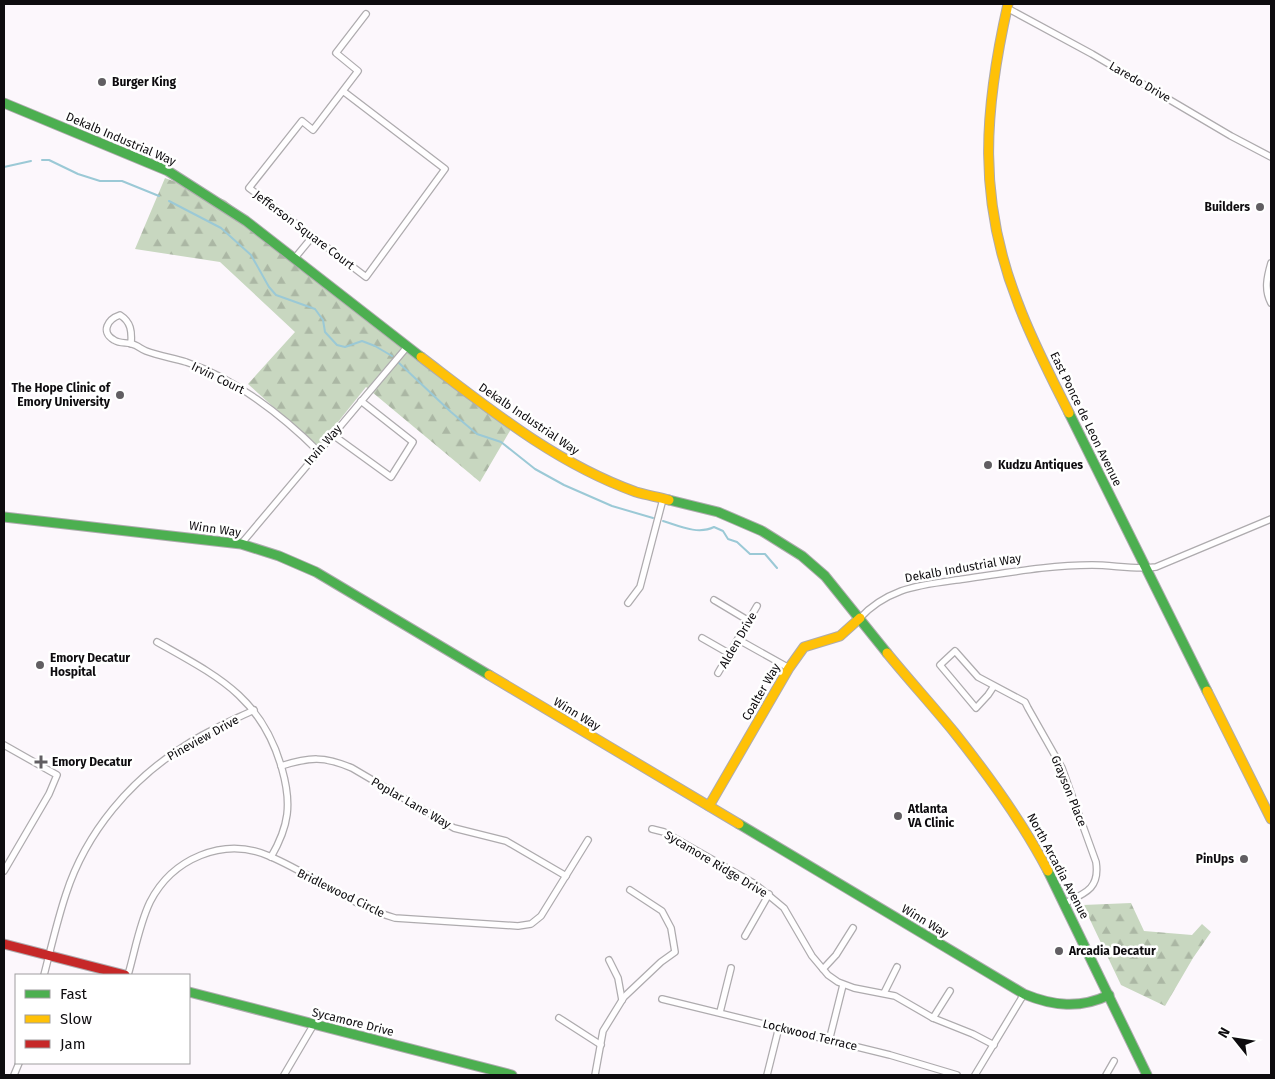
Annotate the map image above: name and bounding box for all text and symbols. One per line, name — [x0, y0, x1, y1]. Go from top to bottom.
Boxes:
street label: Laredo Drive — [1107, 59, 1173, 105]
place label: Burger King — [112, 75, 176, 89]
marker: Burger King — [96, 76, 108, 88]
street label: Dekalb Industrial Way — [64, 109, 178, 169]
street label: Jefferson Square Court — [251, 188, 358, 273]
place label: Builders — [1205, 200, 1250, 214]
marker: Builders — [1254, 201, 1266, 213]
street label: East Ponce de Leon Avenue — [1047, 349, 1125, 489]
street label: Irvin Court — [189, 359, 247, 397]
street label: Dekalb Industrial Way — [476, 380, 582, 458]
place label: The Hope Clinic of Emory University — [12, 381, 112, 409]
marker: The Hope Clinic of Emory University — [114, 389, 126, 401]
street label: Irvin Way — [301, 422, 345, 468]
place label: Kudzu Antiques — [998, 458, 1083, 472]
marker: Kudzu Antiques — [982, 459, 994, 471]
street label: Winn Way — [188, 518, 242, 540]
street label: Dekalb Industrial Way — [904, 551, 1022, 585]
street label: Alden Drive — [716, 609, 760, 671]
place label: Emory Decatur Hospital — [50, 651, 130, 679]
marker: Emory Decatur Hospital — [34, 659, 46, 671]
street label: Coalter Way — [739, 661, 783, 723]
street label: Winn Way — [551, 695, 603, 734]
street label: Pineview Drive — [165, 713, 241, 763]
street label: Grayson Place — [1048, 753, 1090, 829]
marker: Emory Decatur — [34, 755, 48, 769]
place label: Emory Decatur — [52, 755, 132, 769]
street label: Poplar Lane Way — [369, 775, 453, 831]
place label: Atlanta VA Clinic — [907, 802, 955, 830]
marker: Atlanta VA Clinic — [892, 810, 904, 822]
street label: North Arcadia Avenue — [1024, 811, 1092, 921]
street label: Sycamore Ridge Drive — [662, 828, 770, 900]
place label: PinUps — [1196, 852, 1234, 866]
marker: PinUps — [1238, 853, 1250, 865]
street label: Bridlewood Circle — [295, 866, 387, 920]
street label: Winn Way — [899, 902, 951, 941]
place label: Arcadia Decatur — [1068, 944, 1156, 958]
marker: Arcadia Decatur — [1053, 945, 1065, 957]
legend — [15, 974, 190, 1064]
text: Fast — [60, 985, 87, 1003]
street label: Sycamore Drive — [311, 1005, 395, 1039]
text: Slow — [60, 1010, 92, 1028]
north arrow — [1210, 1014, 1260, 1064]
street label: Lockwood Terrace — [761, 1016, 859, 1054]
text: N — [1214, 1024, 1234, 1041]
text: Jam — [60, 1035, 86, 1053]

